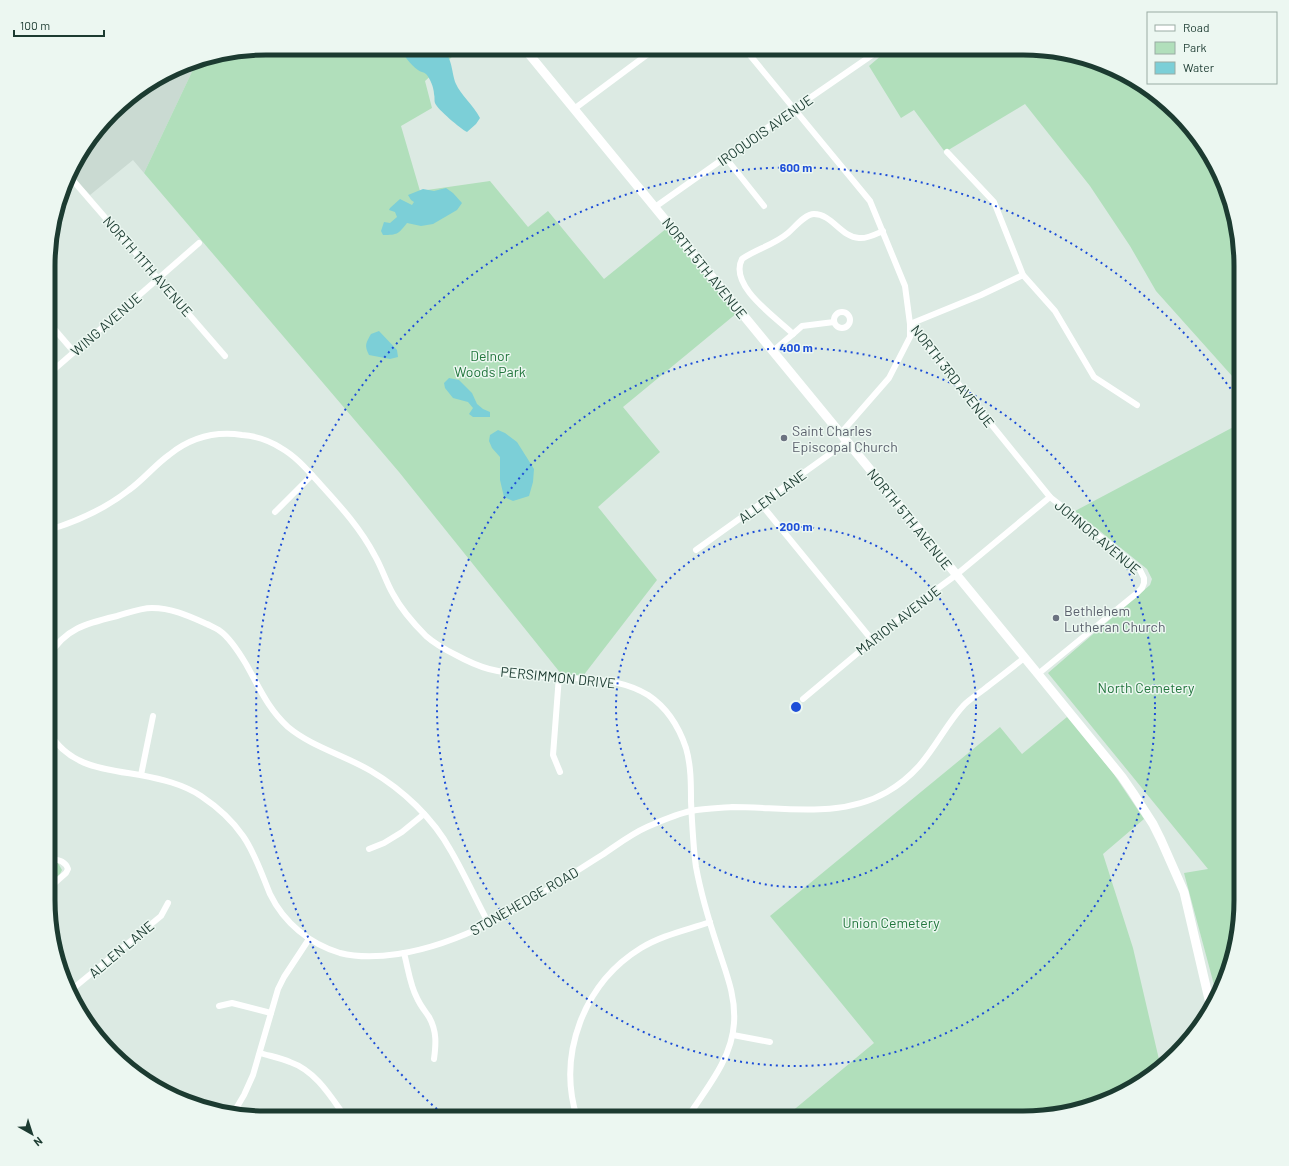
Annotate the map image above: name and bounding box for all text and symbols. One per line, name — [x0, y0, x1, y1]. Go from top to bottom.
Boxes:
scale bar — [14, 12, 104, 38]
legend — [1147, 12, 1277, 84]
text: 100 m — [20, 18, 50, 32]
text: Road — [1183, 20, 1210, 34]
text: Park — [1183, 40, 1207, 54]
text: Water — [1183, 60, 1215, 74]
street label: IROQUOIS AVENUE — [714, 91, 816, 169]
text: 600 m — [780, 160, 812, 174]
street label: NORTH 11TH AVENUE — [100, 212, 196, 320]
street label: NORTH 5TH AVENUE — [659, 214, 751, 322]
street label: WING AVENUE — [67, 289, 145, 359]
street label: NORTH 3RD AVENUE — [908, 321, 998, 431]
text: 400 m — [779, 340, 813, 354]
park label: Delnor Woods Park — [454, 347, 526, 380]
place label: Saint Charles Episcopal Church — [792, 422, 898, 455]
marker: Saint Charles Episcopal Church — [779, 433, 789, 443]
street label: NORTH 5TH AVENUE — [864, 465, 956, 573]
street label: ALLEN LANE — [735, 466, 809, 526]
street label: JOHNOR AVENUE — [1052, 496, 1144, 578]
text: 200 m — [780, 519, 812, 533]
street label: MARION AVENUE — [852, 582, 944, 658]
place label: Bethlehem Lutheran Church — [1064, 602, 1165, 635]
marker: Bethlehem Lutheran Church — [1051, 613, 1061, 623]
street label: PERSIMMON DRIVE — [500, 663, 616, 691]
park label: North Cemetery — [1098, 679, 1195, 696]
centre of rings — [789, 700, 803, 714]
street label: STONEHEDGE ROAD — [467, 863, 581, 939]
park label: Union Cemetery — [842, 914, 940, 931]
street label: ALLEN LANE — [85, 917, 157, 981]
north arrow — [12, 1114, 52, 1154]
text: N — [32, 1135, 46, 1150]

